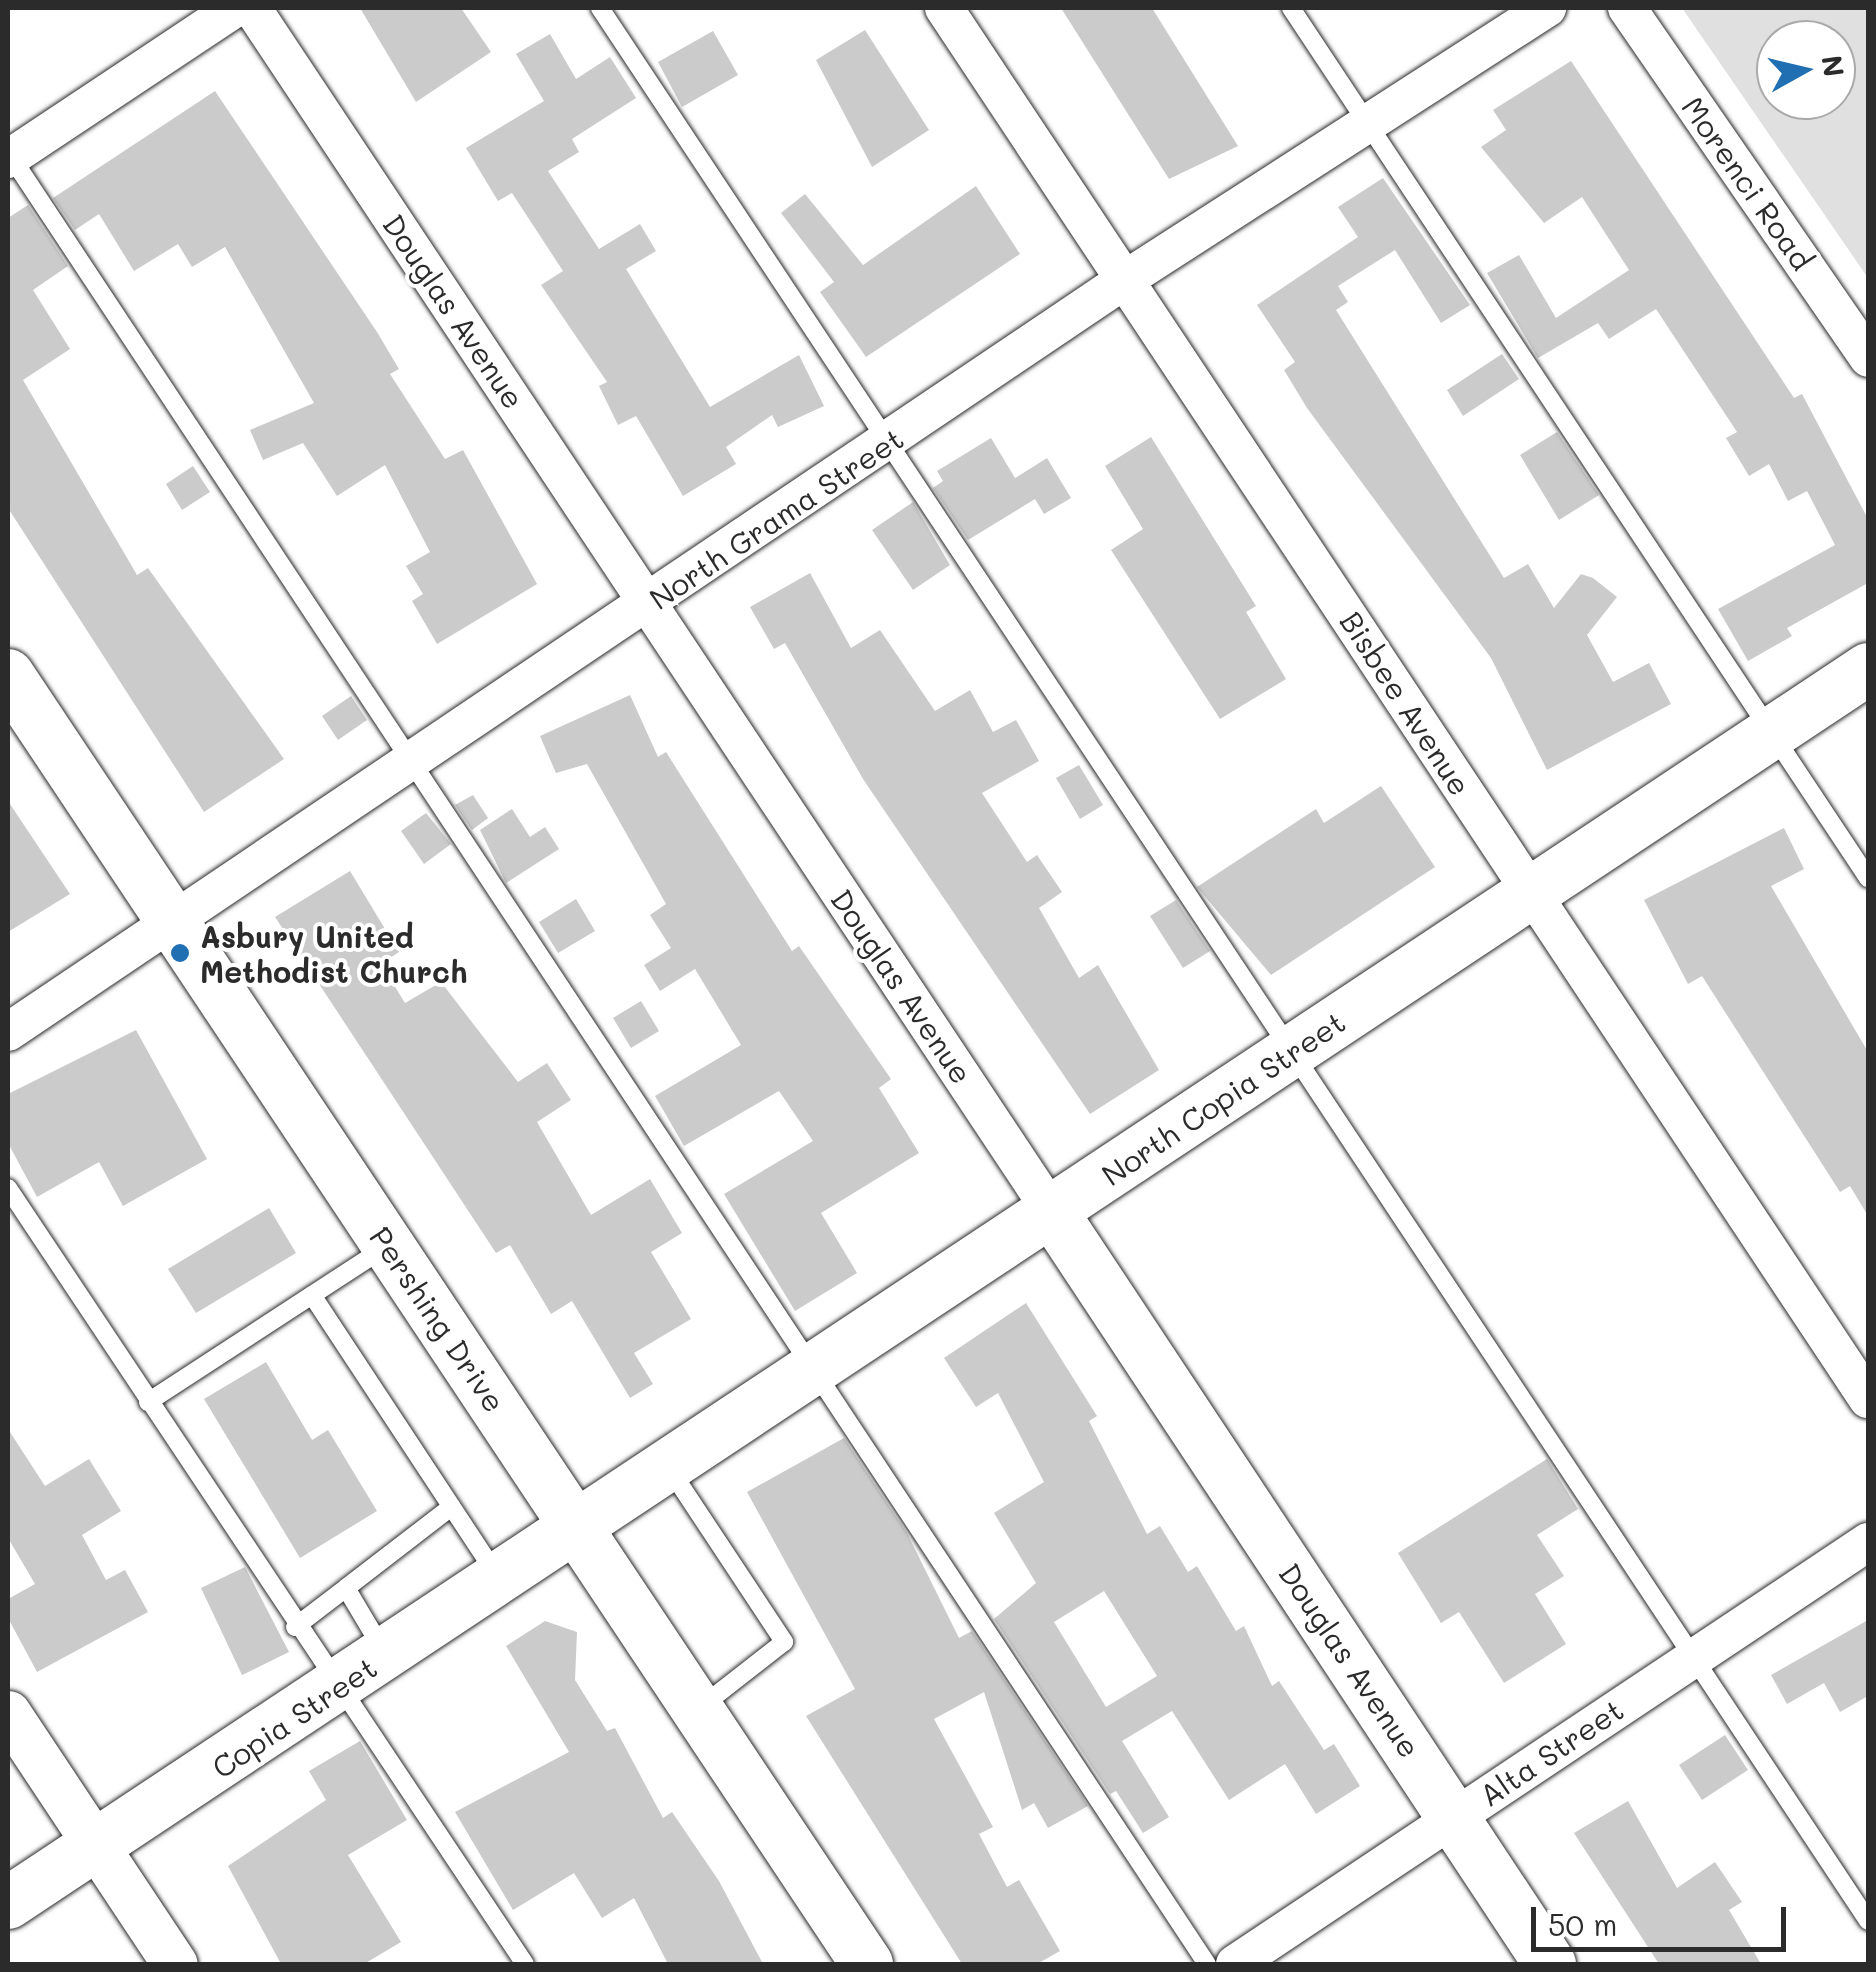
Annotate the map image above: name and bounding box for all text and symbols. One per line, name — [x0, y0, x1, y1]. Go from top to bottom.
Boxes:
north arrow — [1756, 20, 1856, 120]
text: N — [1814, 53, 1853, 79]
street label: Morenci Road — [1675, 89, 1821, 277]
street label: Douglas Avenue — [376, 207, 532, 415]
street label: North Grama Street — [642, 420, 910, 616]
street label: Bisbee Avenue — [1333, 604, 1479, 802]
street label: Douglas Avenue — [824, 882, 980, 1090]
place label: Asbury United Methodist Church — [200, 918, 467, 988]
marker: Asbury United Methodist Church — [169, 942, 191, 964]
street label: North Copia Street — [1095, 1003, 1351, 1193]
street label: Pershing Drive — [363, 1220, 513, 1418]
street label: Douglas Avenue — [1272, 1556, 1428, 1764]
street label: Copia Street — [205, 1649, 383, 1785]
street label: Alta Street — [1472, 1691, 1630, 1813]
scale bar — [1536, 1887, 1791, 1949]
text: 50 m — [1548, 1904, 1618, 1944]

